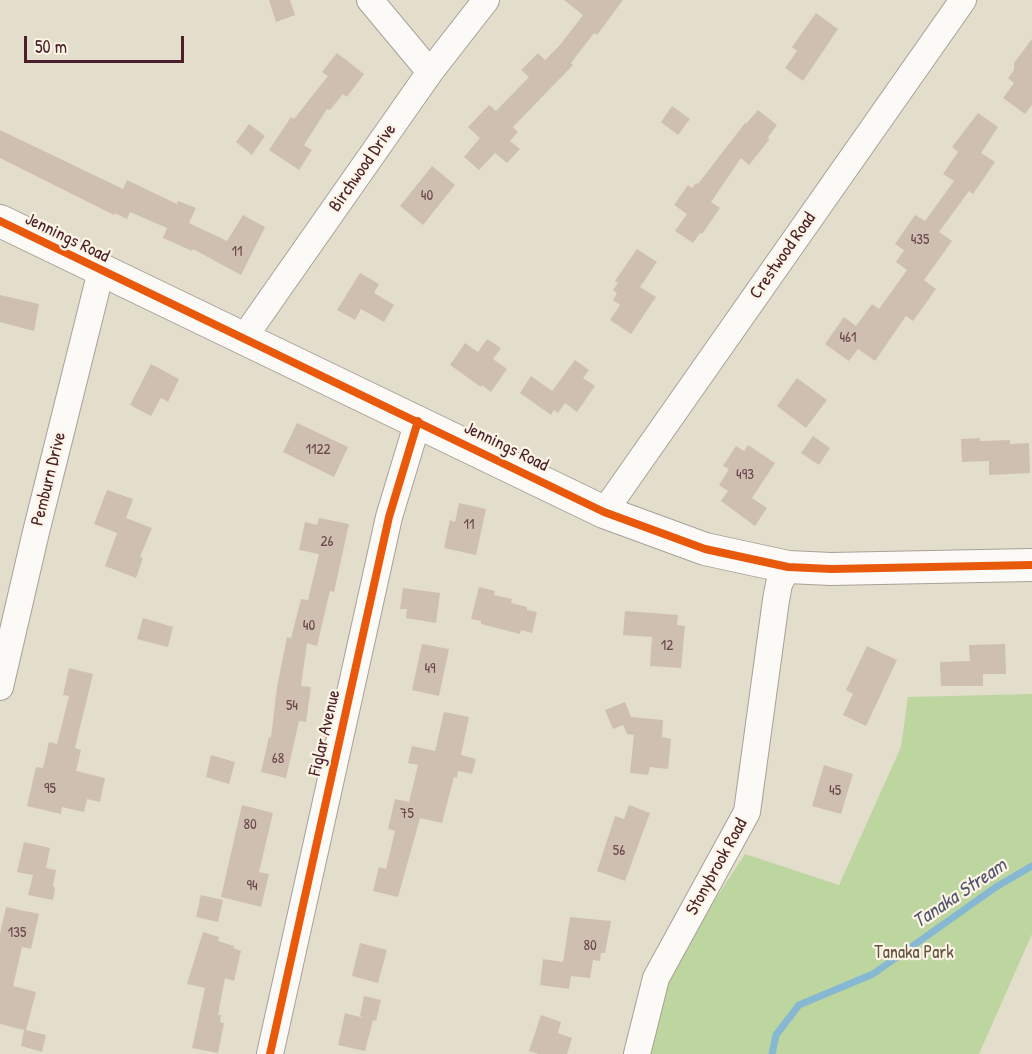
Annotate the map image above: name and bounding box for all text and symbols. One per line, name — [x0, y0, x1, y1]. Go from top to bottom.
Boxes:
scale bar — [27, 24, 188, 62]
text: 50 m — [35, 34, 67, 59]
street label: Birchwood Drive — [325, 120, 401, 216]
house number: 40 — [421, 187, 433, 205]
street label: Jennings Road — [21, 208, 113, 268]
street label: Crestwood Road — [745, 209, 821, 303]
house number: 435 — [911, 231, 929, 249]
house number: 11 — [232, 243, 242, 261]
house number: 461 — [839, 329, 857, 347]
street label: Jennings Road — [460, 417, 552, 477]
street label: Pemburn Drive — [27, 430, 71, 528]
house number: 1122 — [306, 441, 330, 459]
house number: 493 — [736, 466, 754, 484]
house number: 11 — [464, 516, 474, 534]
house number: 26 — [320, 533, 334, 551]
house number: 40 — [303, 617, 315, 635]
house number: 12 — [661, 637, 673, 655]
house number: 49 — [424, 660, 436, 678]
street label: Figlar Avenue — [305, 688, 345, 778]
house number: 54 — [286, 697, 298, 715]
house number: 68 — [272, 750, 284, 768]
house number: 95 — [44, 780, 56, 798]
house number: 45 — [829, 782, 841, 800]
house number: 75 — [400, 805, 414, 823]
street label: Stonybrook Road — [682, 815, 752, 919]
house number: 80 — [243, 816, 257, 834]
house number: 56 — [613, 842, 625, 860]
water label: Tanaka Stream — [909, 854, 1011, 934]
house number: 94 — [246, 877, 258, 895]
house number: 135 — [8, 924, 26, 942]
house number: 80 — [583, 937, 597, 955]
park label: Tanaka Park — [874, 942, 954, 964]

